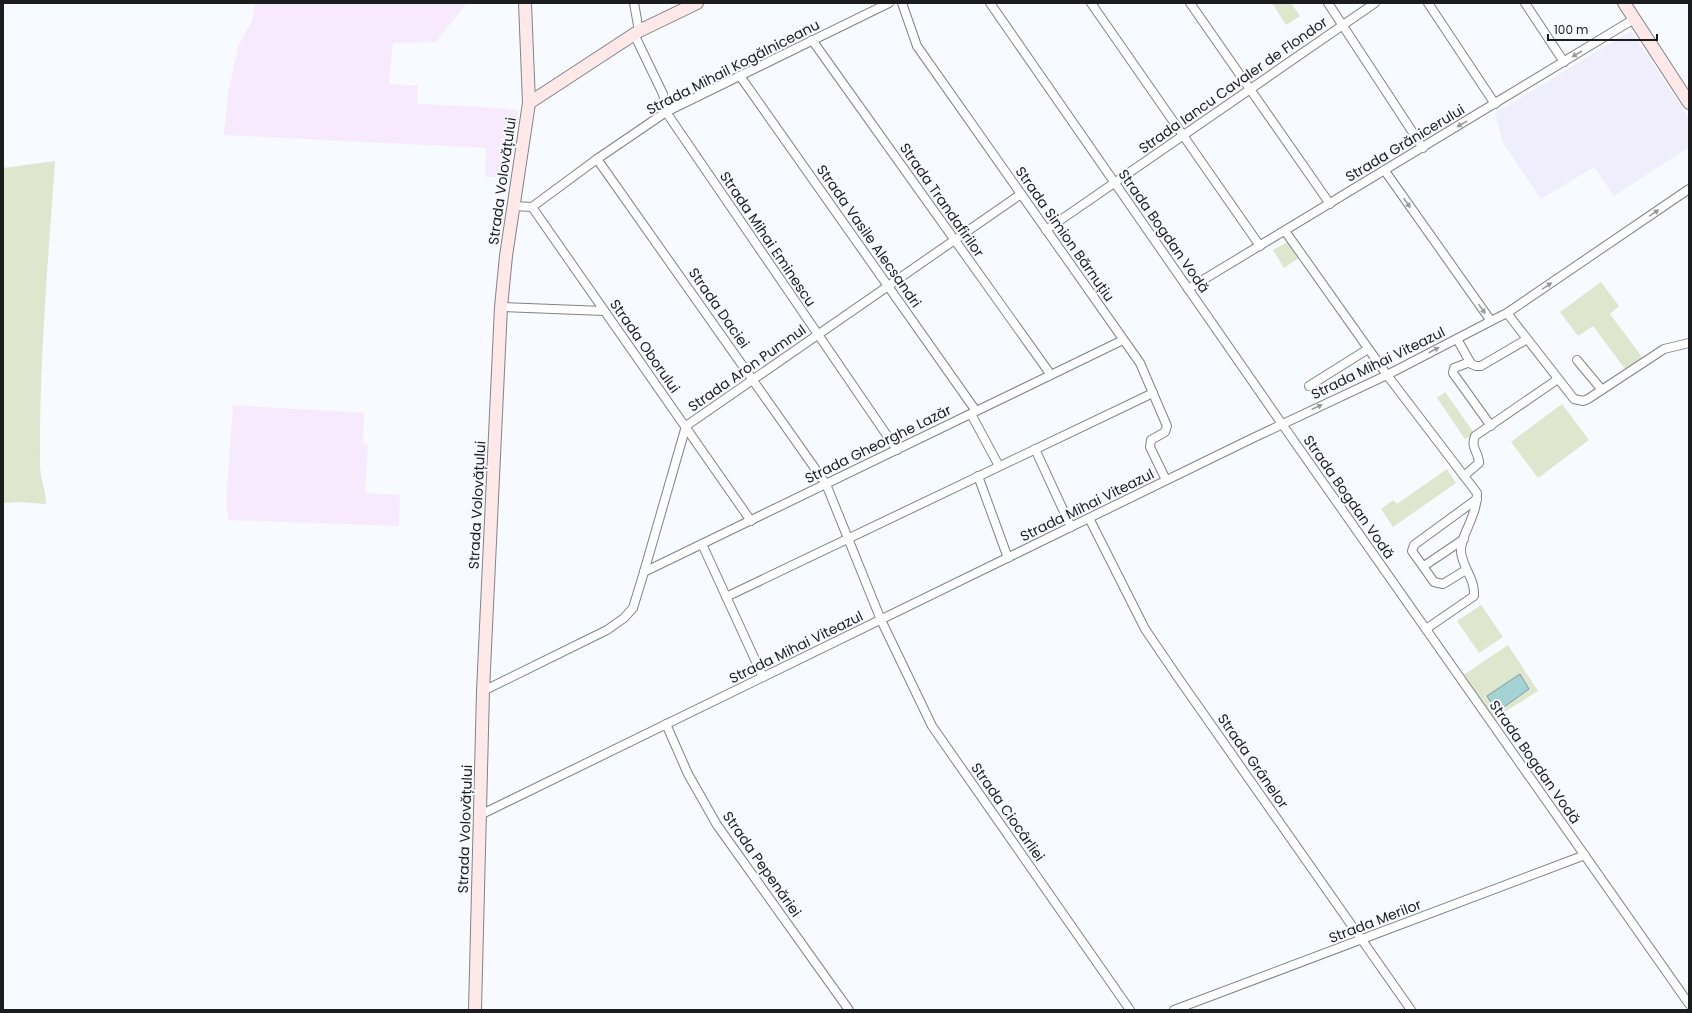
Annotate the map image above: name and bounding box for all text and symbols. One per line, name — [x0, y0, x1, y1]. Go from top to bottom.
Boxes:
street label: Strada Iancu Cavaler de Flondor — [1135, 12, 1331, 158]
street label: Strada Mihail Kogălniceanu — [643, 15, 823, 119]
scale bar — [1548, 16, 1657, 42]
text: 100 m — [1554, 21, 1588, 38]
one-way arrow — [1571, 51, 1583, 58]
street label: Strada Grănicerului — [1342, 99, 1468, 187]
street label: Strada Volovățului — [483, 116, 521, 246]
one-way arrow — [1456, 121, 1468, 128]
street label: Strada Trandafirilor — [895, 139, 989, 261]
street label: Strada Vasile Alecsandri — [812, 161, 926, 311]
street label: Strada Simion Bărnuțiu — [1011, 163, 1119, 305]
street label: Strada Bogdan Vodă — [1114, 165, 1214, 297]
street label: Strada Mihai Eminescu — [715, 167, 821, 311]
one-way arrow — [1403, 197, 1411, 208]
one-way arrow — [1649, 209, 1659, 217]
street label: Strada Daciei — [684, 264, 754, 352]
one-way arrow — [1541, 282, 1552, 290]
street label: Strada Oborului — [605, 295, 685, 397]
one-way arrow — [1478, 304, 1486, 314]
street label: Strada Aron Pumnul — [684, 320, 810, 416]
street label: Strada Mihai Viteazul — [1308, 322, 1448, 404]
one-way arrow — [1428, 347, 1440, 354]
street label: Strada Gheorghe Lazăr — [801, 400, 955, 488]
one-way arrow — [1311, 404, 1323, 410]
street label: Strada Bogdan Vodă — [1299, 431, 1399, 563]
street label: Strada Volovățului — [464, 440, 490, 570]
street label: Strada Mihai Viteazul — [1017, 464, 1157, 546]
street label: Strada Mihai Viteazul — [726, 606, 866, 688]
street label: Strada Bogdan Vodă — [1485, 696, 1585, 828]
street label: Strada Grânelor — [1213, 710, 1293, 812]
street label: Strada Ciocârliei — [967, 759, 1049, 865]
street label: Strada Volovățului — [453, 764, 477, 894]
street label: Strada Pepenăriei — [718, 807, 806, 921]
street label: Strada Merilor — [1326, 894, 1424, 948]

